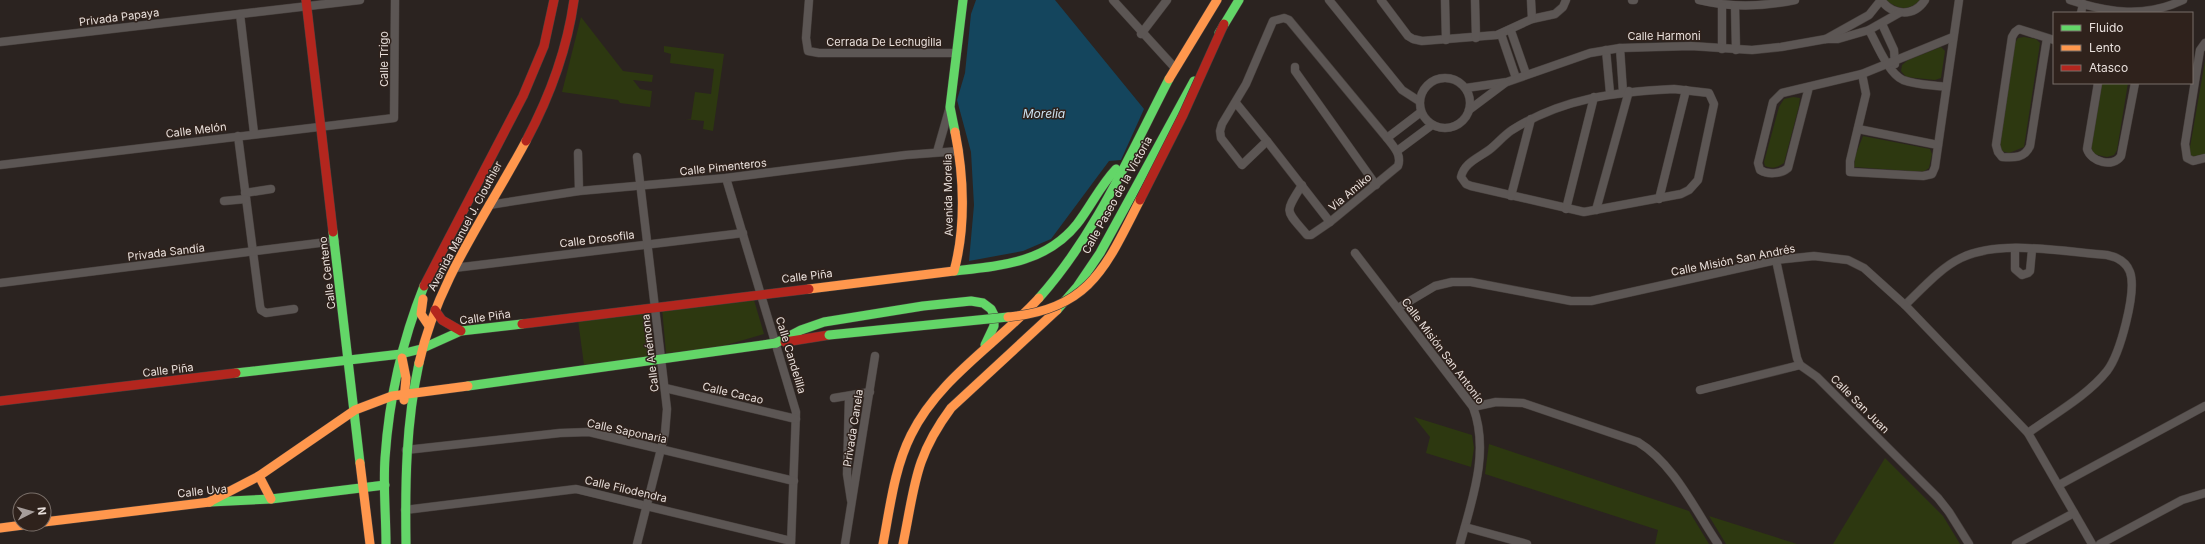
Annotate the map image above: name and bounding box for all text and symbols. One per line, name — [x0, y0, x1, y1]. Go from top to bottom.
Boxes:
street label: Privada Papaya — [78, 5, 160, 29]
legend — [2053, 12, 2193, 84]
text: Fluido — [2089, 20, 2124, 35]
street label: Calle Harmoni — [1627, 29, 1701, 43]
street label: Calle Trigo — [377, 31, 391, 87]
street label: Cerrada De Lechugilla — [826, 35, 942, 49]
text: Lento — [2089, 40, 2121, 55]
text: Atasco — [2089, 60, 2128, 75]
water label: Morelia — [1023, 106, 1065, 121]
street label: Calle Melón — [165, 119, 227, 141]
street label: Calle Paseo de la Victoria — [1079, 134, 1155, 256]
street label: Avenida Morelia — [940, 153, 956, 237]
street label: Calle Pimenteros — [679, 155, 767, 179]
street label: Avenida Manuel J. Clouthier — [425, 159, 505, 293]
street label: Via Amiko — [1326, 170, 1375, 214]
street label: Calle Drosofila — [559, 227, 635, 251]
street label: Calle Centeno — [316, 236, 338, 310]
street label: Privada Sandía — [127, 240, 205, 264]
street label: Calle Misión San Andrés — [1670, 241, 1796, 279]
street label: Calle Piña — [781, 266, 833, 286]
street label: Calle Misión San Antonio — [1399, 295, 1488, 407]
street label: Calle Piña — [459, 306, 511, 328]
street label: Calle Anémona — [638, 313, 662, 393]
street label: Calle Candelilla — [773, 315, 809, 395]
street label: Calle Piña — [142, 360, 194, 380]
street label: Calle San Juan — [1828, 372, 1892, 436]
street label: Calle Cacao — [701, 379, 765, 407]
street label: Privada Canela — [840, 388, 866, 468]
street label: Calle Saponaria — [586, 416, 668, 446]
street label: Calle Filodendra — [583, 473, 669, 505]
street label: Calle Uva — [177, 481, 227, 501]
north arrow — [12, 492, 52, 532]
text: N — [35, 506, 49, 516]

